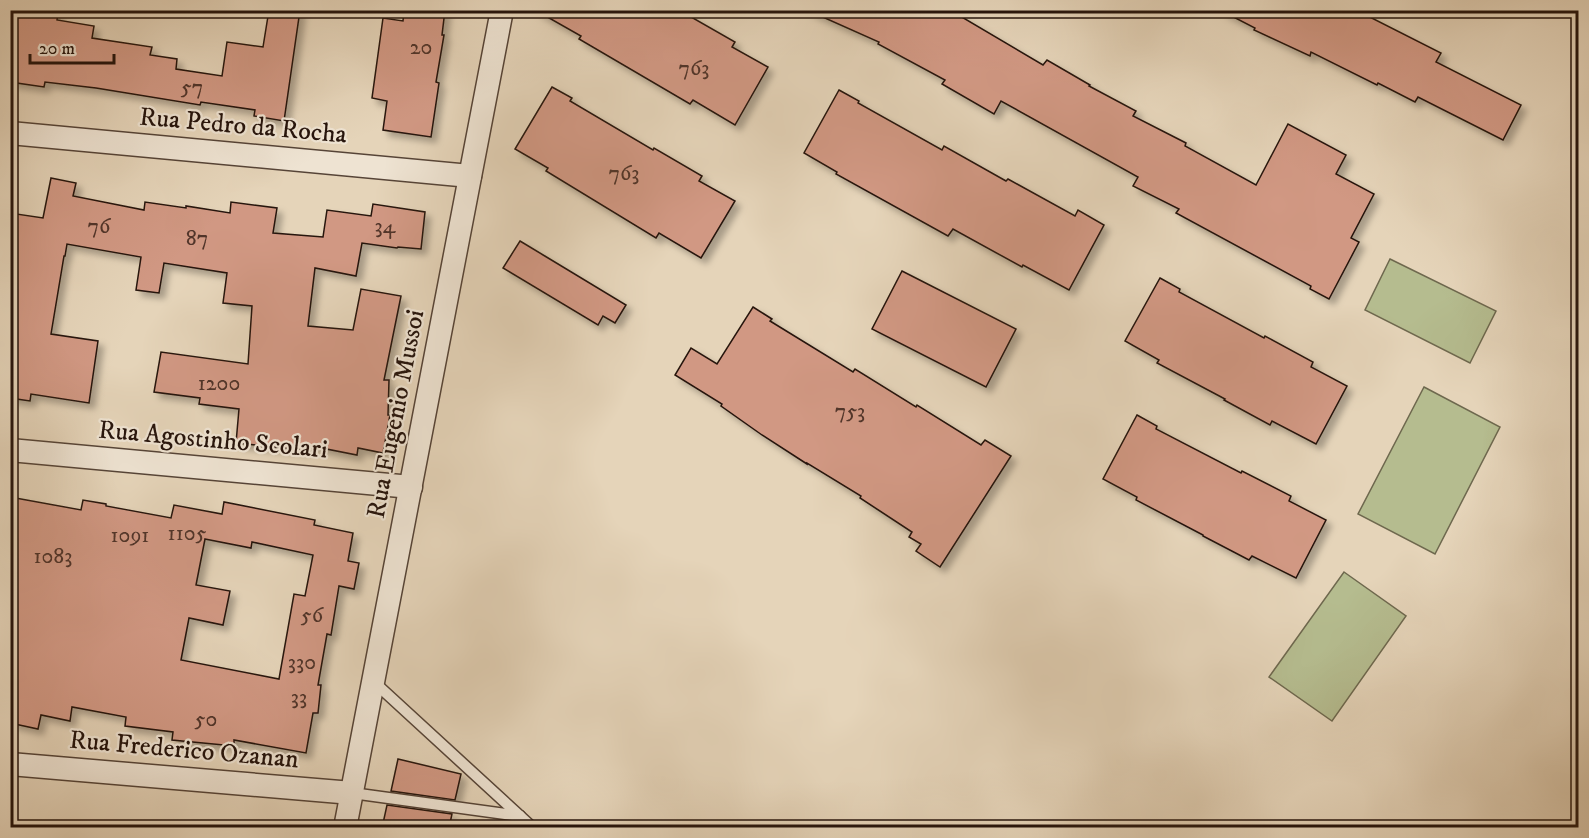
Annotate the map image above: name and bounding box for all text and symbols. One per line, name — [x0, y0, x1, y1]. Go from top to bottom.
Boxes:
scale bar — [30, 27, 114, 65]
house number: 20 — [410, 34, 432, 61]
text: 20 m — [39, 38, 75, 60]
house number: 763 — [678, 55, 710, 82]
house number: 57 — [181, 74, 203, 101]
street label: Rua Pedro da Rocha — [138, 100, 348, 152]
house number: 763 — [608, 160, 640, 187]
house number: 76 — [88, 213, 112, 240]
house number: 34 — [375, 213, 397, 240]
house number: 87 — [186, 225, 208, 252]
street label: Rua Eugenio Mussoi — [360, 307, 432, 521]
house number: 1200 — [198, 370, 240, 397]
house number: 753 — [835, 398, 865, 425]
street label: Rua Agostinho Scolari — [97, 414, 329, 466]
house number: 1105 — [168, 520, 206, 547]
house number: 1091 — [111, 522, 149, 549]
house number: 1083 — [33, 543, 73, 570]
house number: 56 — [301, 602, 325, 629]
house number: 330 — [288, 649, 316, 676]
house number: 33 — [291, 684, 307, 711]
house number: 50 — [195, 706, 217, 733]
street label: Rua Frederico Ozanan — [68, 724, 300, 776]

